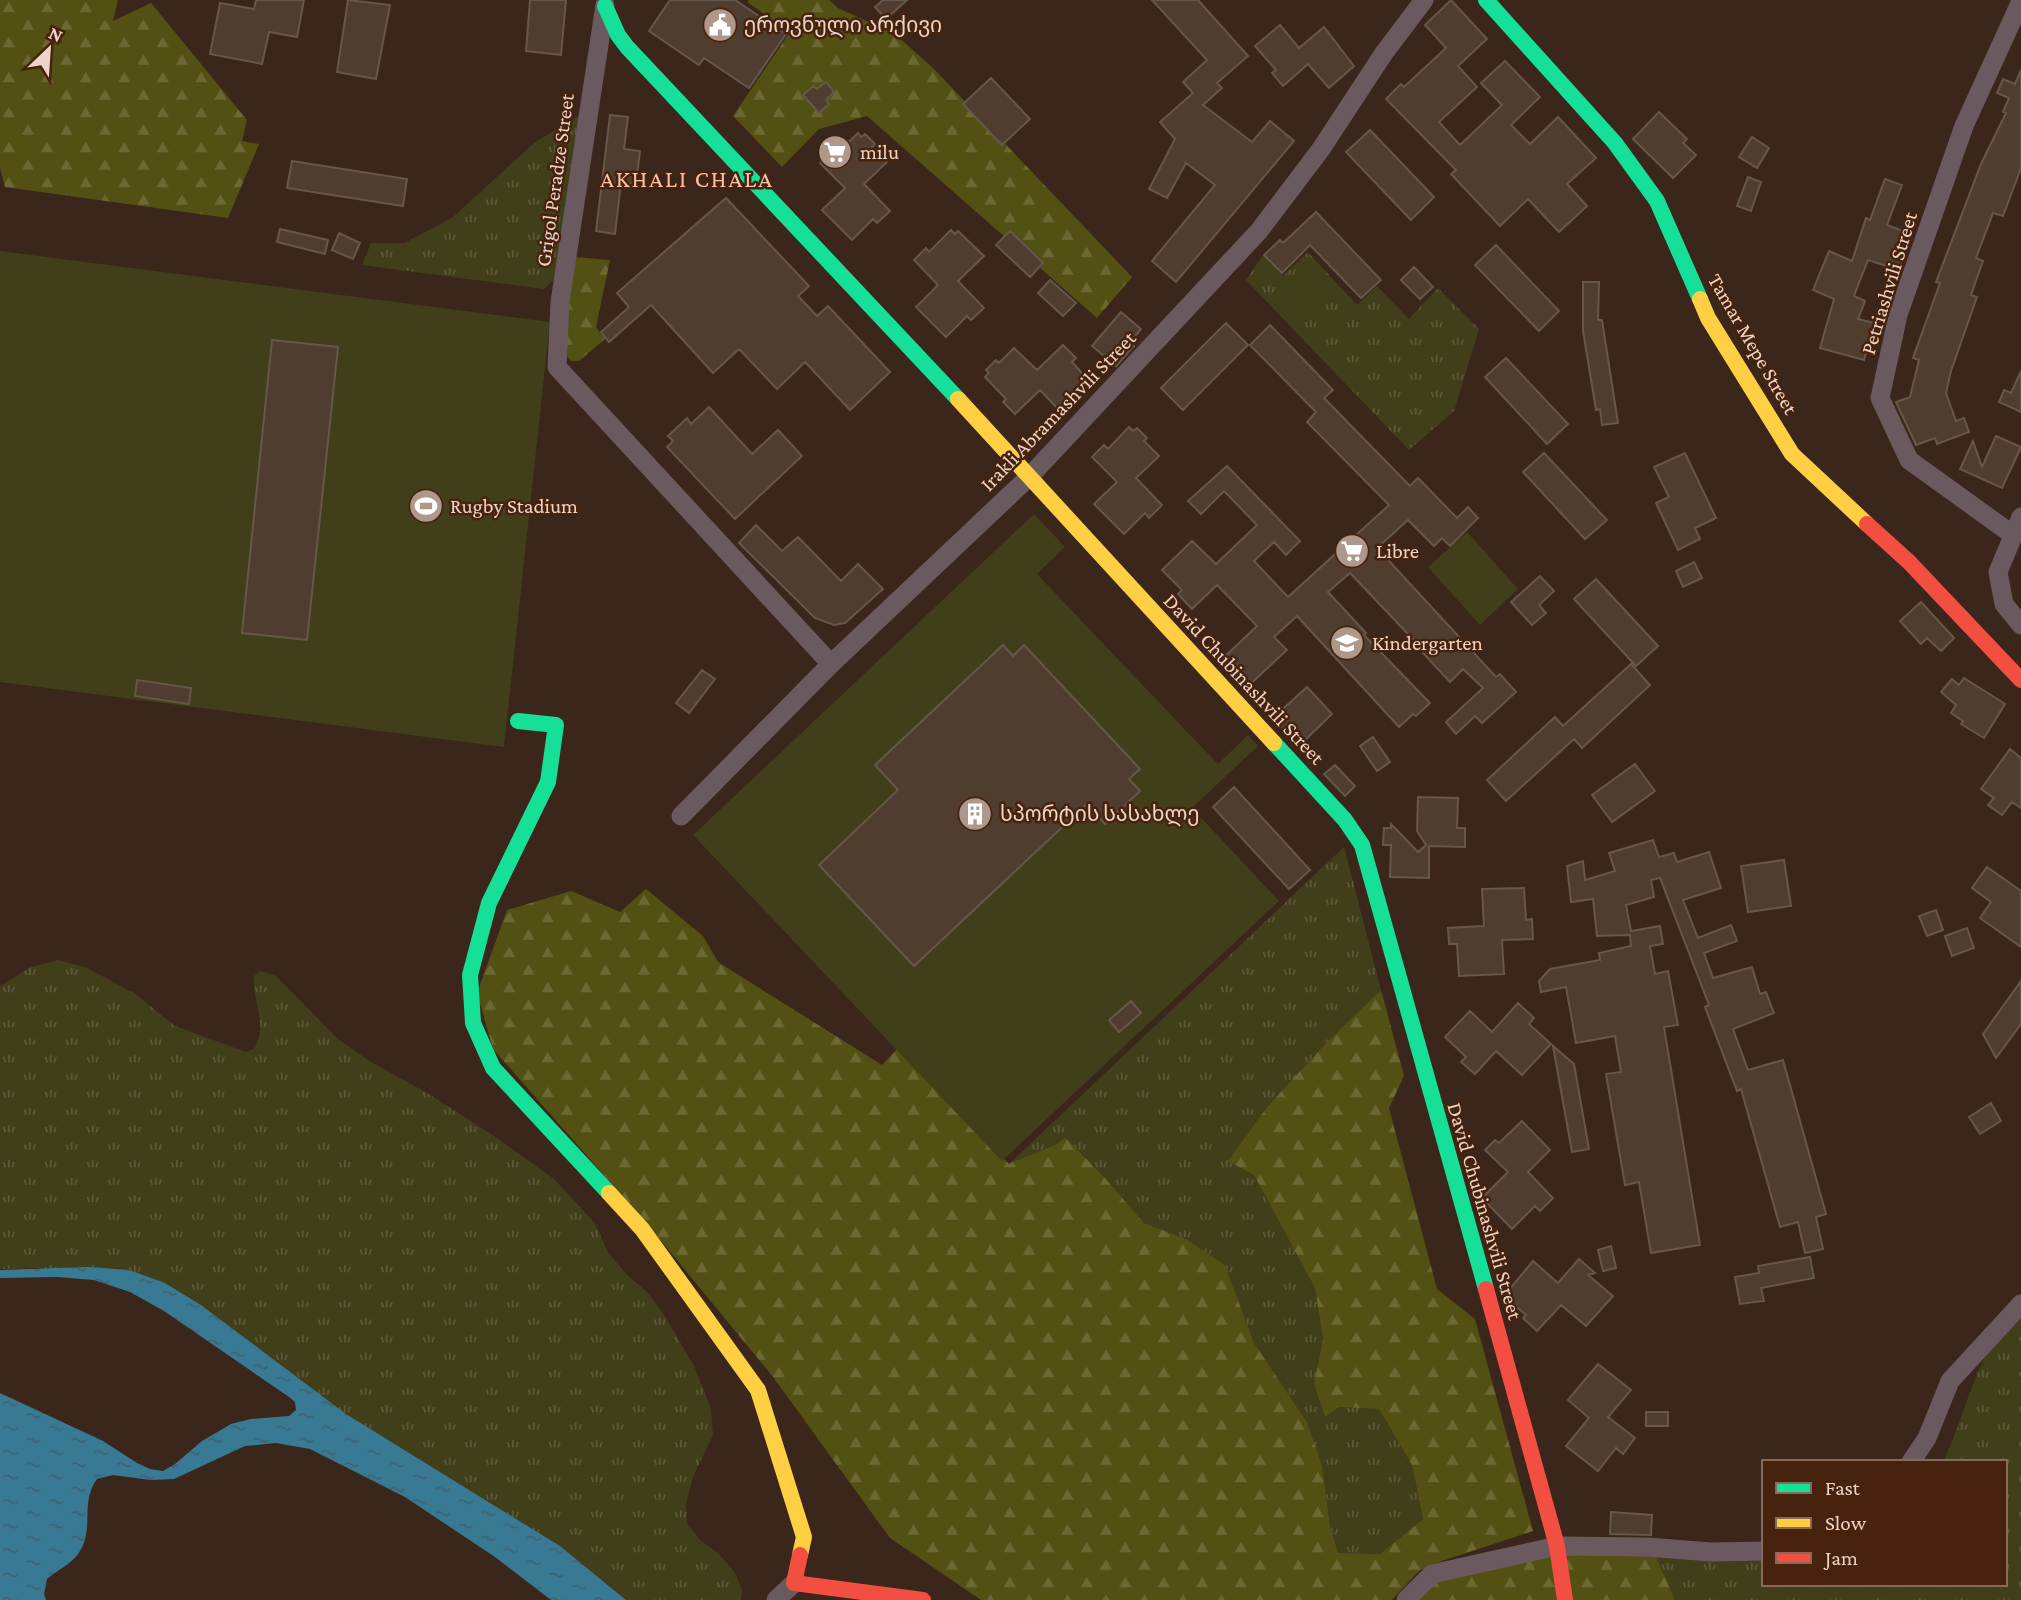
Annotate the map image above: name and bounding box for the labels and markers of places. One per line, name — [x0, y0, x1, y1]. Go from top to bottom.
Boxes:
public building icon: ეროვნული არქივი — [701, 6, 739, 44]
place label: ეროვნული არქივი — [744, 13, 942, 38]
supermarket icon: milu — [816, 133, 854, 171]
place label: milu — [860, 140, 899, 164]
sports icon: Rugby Stadium — [407, 487, 445, 525]
place label: Rugby Stadium — [450, 494, 578, 518]
supermarket icon: Libre — [1333, 532, 1371, 570]
place label: Libre — [1376, 539, 1419, 563]
school or university icon: Kindergarten — [1328, 624, 1366, 662]
place label: Kindergarten — [1372, 631, 1483, 655]
building icon: სპორტის სასახლე — [956, 795, 994, 833]
place label: სპორტის სასახლე — [1000, 802, 1200, 827]

